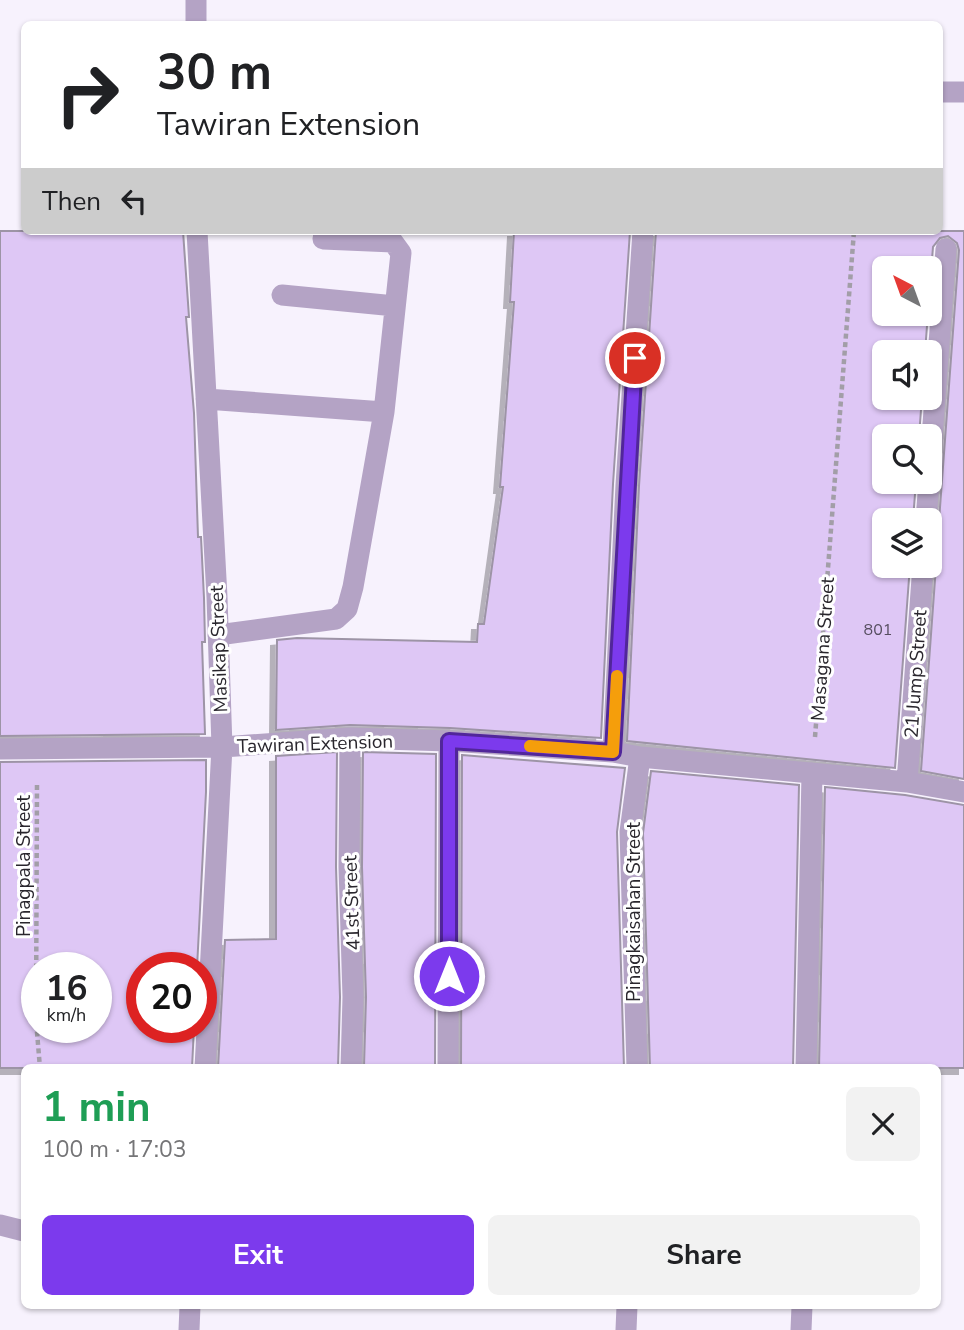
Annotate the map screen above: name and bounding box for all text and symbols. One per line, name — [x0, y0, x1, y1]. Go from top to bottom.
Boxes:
text: 30 m — [157, 39, 272, 106]
icon: right — [42, 49, 133, 140]
text: Tawiran Extension — [157, 103, 420, 146]
icon: left — [115, 182, 153, 220]
text: Then — [42, 184, 101, 219]
north arrow — [872, 256, 942, 326]
map controls — [872, 256, 942, 578]
pin — [605, 328, 665, 388]
icon: arrive — [616, 339, 654, 377]
button: sound — [872, 340, 942, 410]
button: search — [872, 424, 942, 494]
button: layers — [872, 508, 942, 578]
street label: Masagana Street — [805, 576, 841, 722]
street label: Masikap Street — [204, 585, 234, 713]
street label: 21 Jump Street — [899, 609, 933, 739]
house number: 801 — [864, 619, 892, 641]
street label: Tawiran Extension — [237, 728, 394, 760]
street label: Pinagpala Street — [11, 795, 37, 937]
street label: Pinagkaisahan Street — [621, 822, 647, 1002]
street label: 41st Street — [337, 855, 367, 951]
position arrow — [412, 939, 486, 1013]
speed limit sign: 20 — [126, 952, 217, 1043]
text: 16 — [45, 965, 88, 1012]
text: km/h — [47, 1003, 86, 1027]
text: 1 min — [42, 1079, 151, 1136]
button: close — [846, 1087, 920, 1161]
text: 100 m · 17:03 — [42, 1134, 187, 1165]
button: Exit — [42, 1215, 474, 1295]
button: Share — [488, 1215, 920, 1295]

